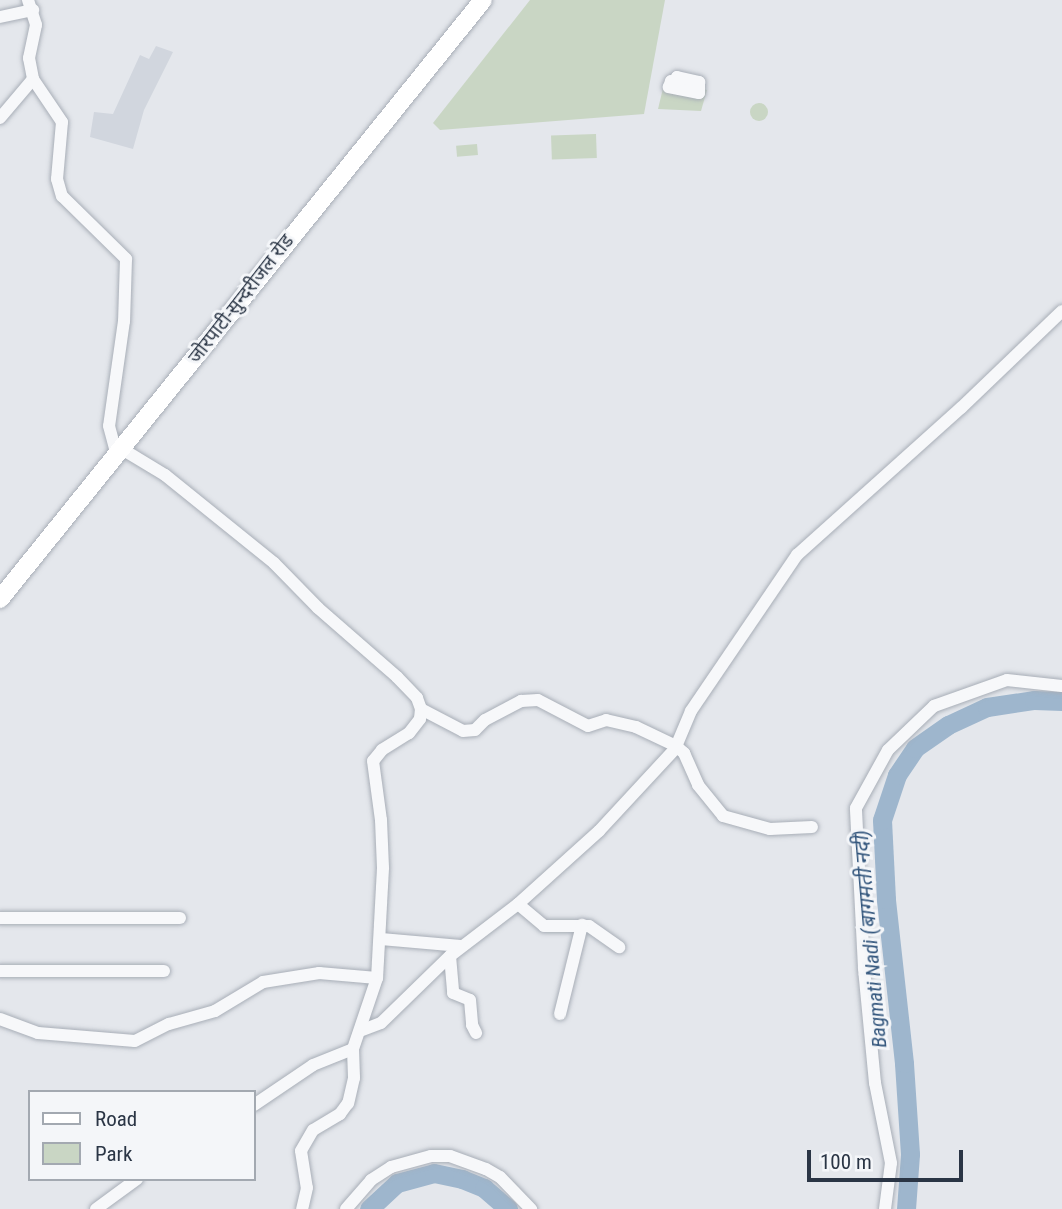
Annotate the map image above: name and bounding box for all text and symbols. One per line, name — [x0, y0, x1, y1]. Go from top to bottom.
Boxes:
street label: जोरपाटी-सुन्दरीजल रोड — [184, 230, 298, 368]
water label: Bagmati Nadi (बागमती नदी) — [848, 829, 892, 1049]
legend — [28, 1090, 256, 1181]
text: Road — [95, 1107, 137, 1131]
scale bar — [810, 1136, 966, 1180]
text: Park — [95, 1142, 132, 1166]
text: 100 m — [820, 1150, 872, 1174]

